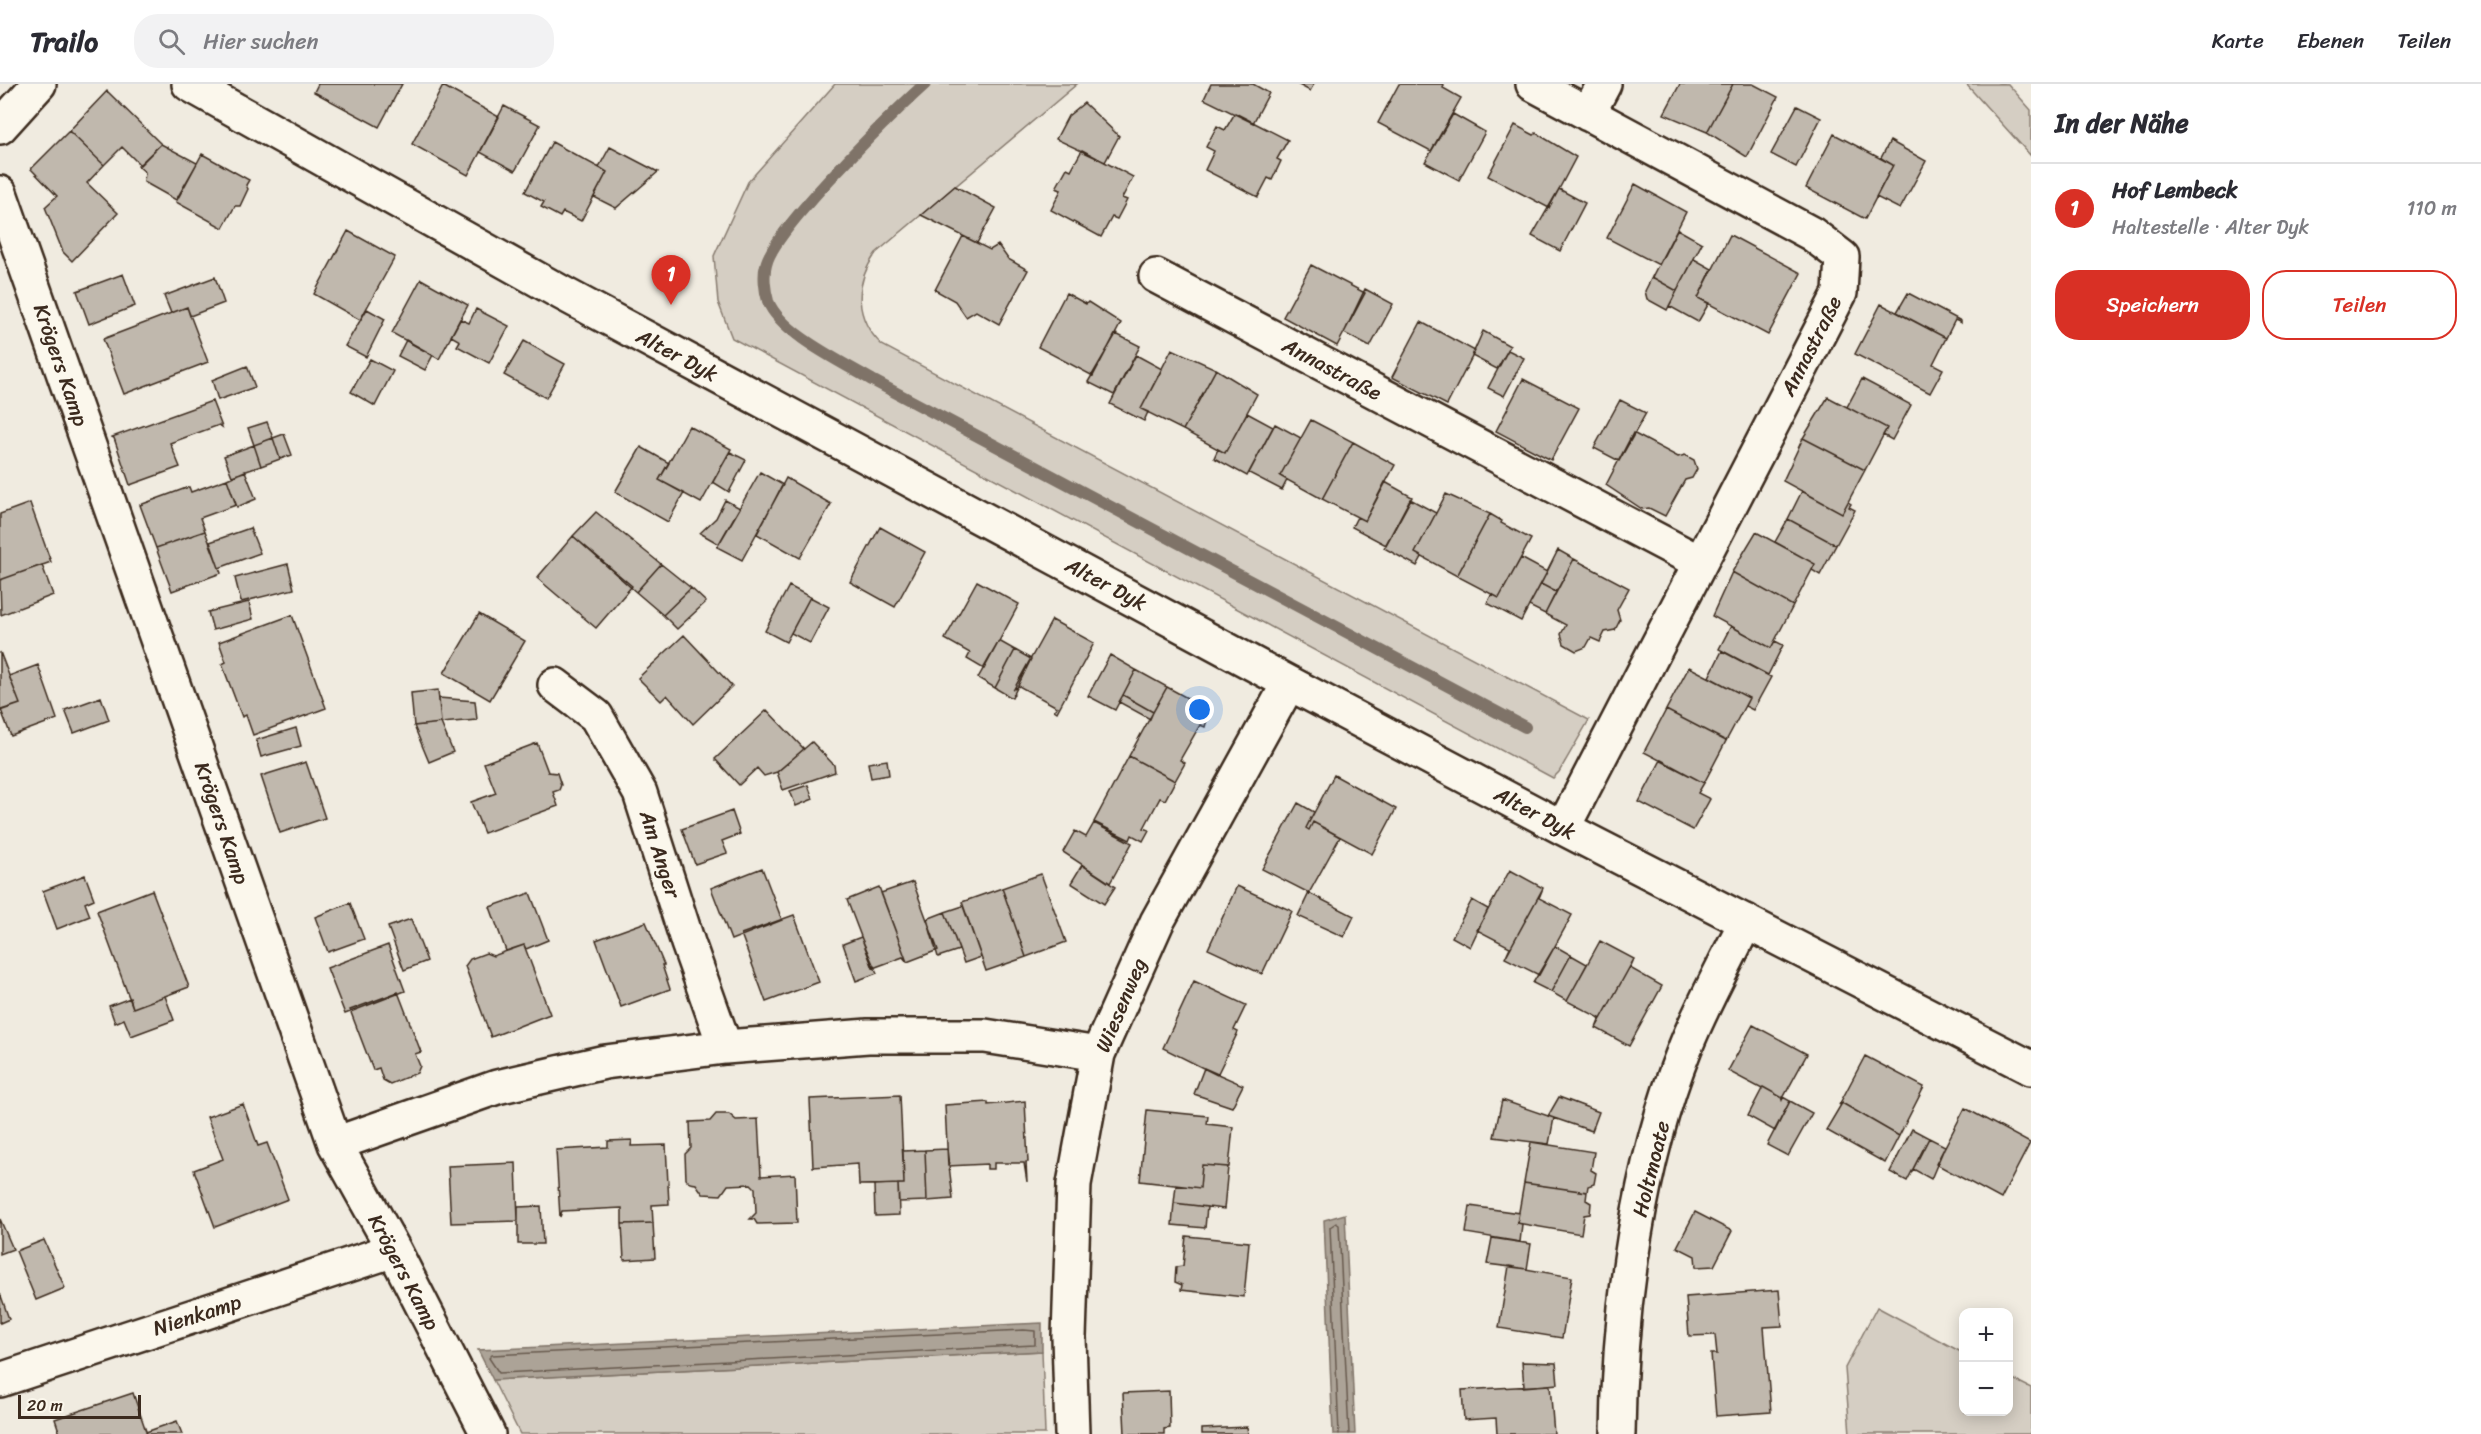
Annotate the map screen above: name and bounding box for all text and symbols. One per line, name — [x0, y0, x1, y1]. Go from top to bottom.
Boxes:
search box — [134, 14, 554, 68]
text: Trailo — [30, 17, 98, 66]
text: Hier suchen — [203, 22, 318, 61]
text: Karte — [2212, 22, 2264, 60]
text: Ebenen — [2297, 22, 2364, 60]
text: Teilen — [2397, 22, 2451, 60]
icon: search — [155, 25, 188, 58]
text: In der Nähe — [2055, 100, 2189, 146]
text: Hof Lembeck — [2112, 171, 2238, 210]
text: 1 — [2070, 191, 2079, 226]
text: 110 m — [2407, 191, 2457, 226]
text: Haltestelle · Alter Dyk — [2112, 210, 2309, 245]
pin: 1 — [652, 256, 690, 305]
button: Speichern — [2055, 270, 2250, 340]
button: Teilen — [2262, 270, 2457, 340]
street label: Annastraße — [1769, 289, 1853, 404]
street label: Krögers Kamp — [22, 298, 100, 432]
street label: Alter Dyk — [628, 317, 725, 393]
street label: Annastraße — [1274, 326, 1389, 411]
street label: Alter Dyk — [1057, 546, 1154, 622]
your location — [1185, 695, 1214, 724]
street label: Krögers Kamp — [183, 756, 261, 890]
street label: Alter Dyk — [1486, 775, 1583, 851]
street label: Am Anger — [628, 804, 692, 904]
street label: Wiesenweg — [1084, 951, 1158, 1058]
street label: Holtmoate — [1621, 1117, 1681, 1221]
street label: Krögers Kamp — [357, 1207, 451, 1337]
street label: Nienkamp — [148, 1283, 246, 1347]
map controls — [1959, 1308, 2013, 1416]
button: + — [1959, 1308, 2013, 1362]
button: − — [1959, 1362, 2013, 1416]
text: 20 m — [27, 1391, 63, 1420]
scale bar — [18, 1392, 141, 1420]

